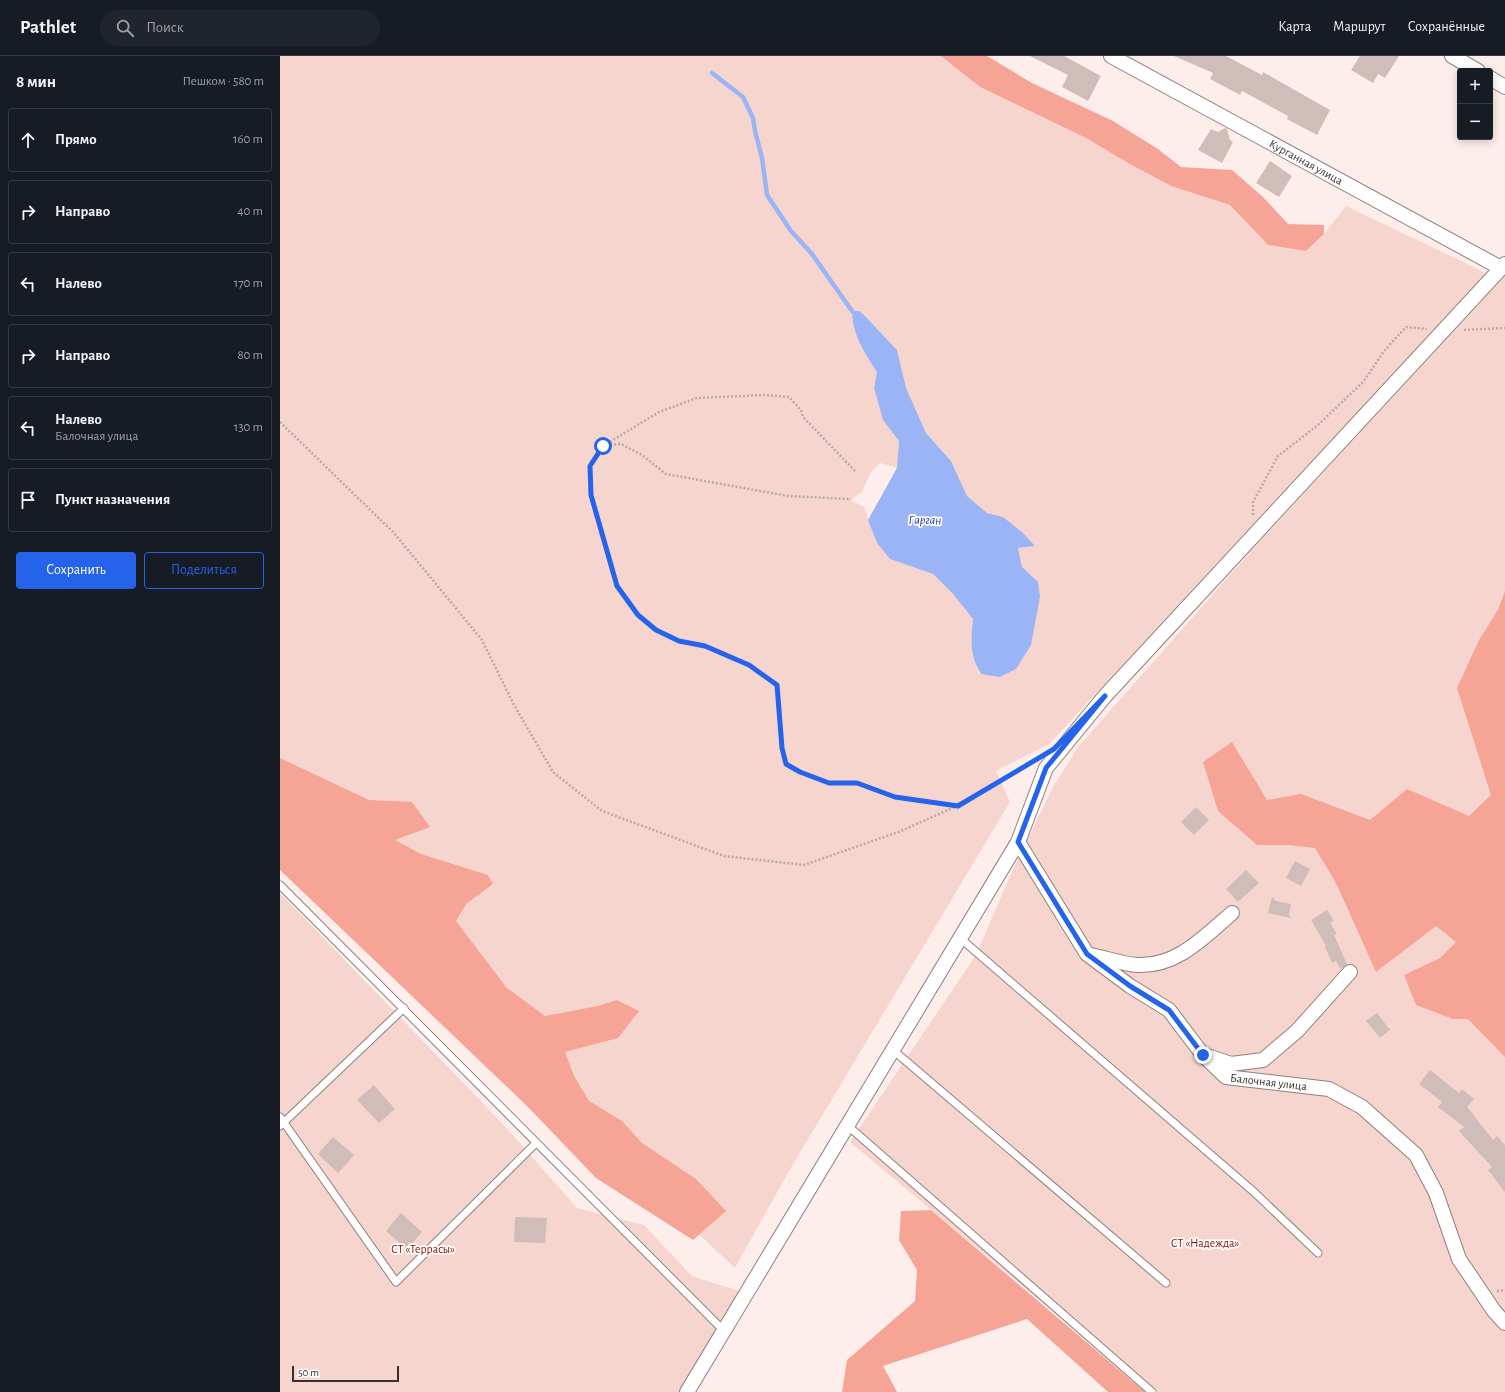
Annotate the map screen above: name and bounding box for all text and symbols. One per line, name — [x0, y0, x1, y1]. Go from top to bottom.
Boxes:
search box — [100, 10, 380, 46]
icon: search — [114, 17, 136, 39]
text: Pathlet — [20, 18, 76, 37]
text: Поиск — [146, 20, 184, 35]
text: Карта — [1278, 20, 1311, 34]
text: Маршрут — [1333, 20, 1386, 34]
text: Сохранённые — [1408, 20, 1485, 34]
map controls — [1457, 68, 1493, 140]
button: + — [1457, 68, 1493, 104]
text: 8 мин — [16, 73, 56, 90]
text: Пешком · 580 m — [182, 75, 264, 88]
button: − — [1457, 104, 1493, 140]
icon: ahead — [17, 129, 39, 151]
text: Прямо — [55, 132, 97, 147]
text: 160 m — [233, 133, 263, 146]
street label: Курганная улица — [1267, 137, 1345, 187]
icon: right — [17, 201, 39, 223]
text: Направо — [55, 204, 110, 219]
text: 40 m — [237, 205, 263, 218]
icon: left — [17, 273, 39, 295]
text: Налево — [55, 276, 102, 291]
text: 170 m — [234, 277, 263, 290]
icon: right — [17, 345, 39, 367]
text: Направо — [55, 348, 110, 363]
text: 80 m — [237, 349, 263, 362]
text: Налево — [55, 412, 102, 427]
icon: left — [17, 417, 39, 439]
text: 130 m — [234, 421, 263, 434]
text: Балочная улица — [55, 430, 139, 443]
route start — [594, 437, 612, 455]
icon: arrive — [17, 489, 39, 511]
text: Пункт назначения — [55, 492, 170, 507]
water label: Гарган — [909, 514, 941, 527]
button: Сохранить — [16, 552, 136, 589]
button: Поделиться — [144, 552, 264, 589]
route end — [1194, 1046, 1212, 1064]
street label: Балочная улица — [1230, 1072, 1308, 1092]
park label: СТ «Надежда» — [1171, 1237, 1239, 1249]
park label: СТ «Террасы» — [391, 1243, 455, 1255]
scale bar — [292, 1364, 399, 1383]
text: 50 m — [298, 1367, 319, 1378]

